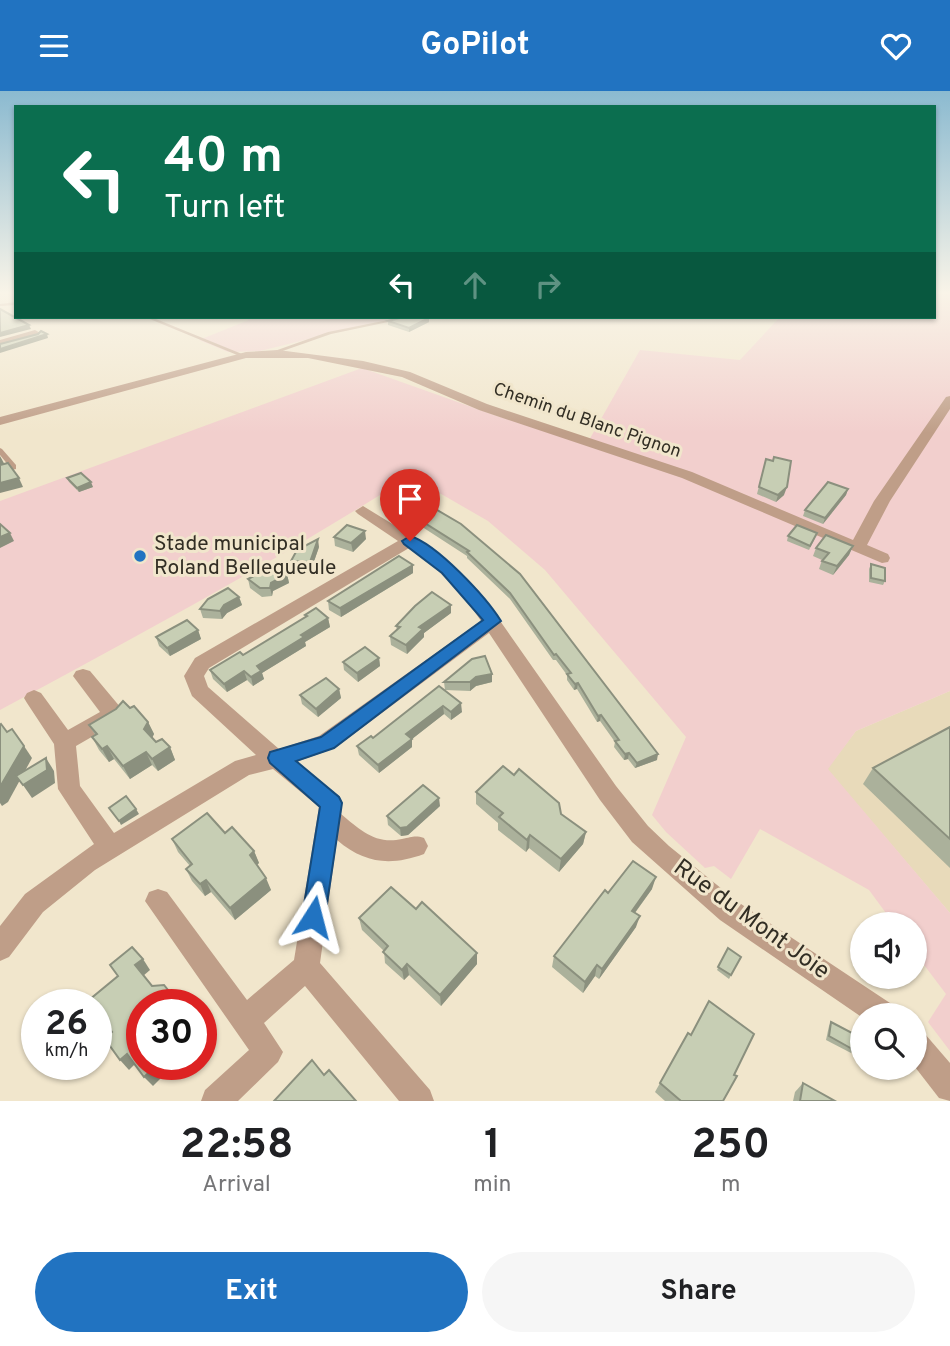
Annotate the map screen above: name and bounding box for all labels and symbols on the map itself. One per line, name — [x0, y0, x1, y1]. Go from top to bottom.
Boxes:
street label: Chemin du Blanc Pignon — [490, 378, 684, 464]
pin — [380, 469, 440, 541]
place label: Stade municipal Roland Bellegueule — [154, 531, 336, 582]
marker: Stade municipal Roland Bellegueule — [132, 548, 148, 564]
street label: Rue du Mont Joie — [667, 853, 835, 987]
position arrow — [276, 880, 350, 954]
speed limit sign: 30 — [126, 989, 217, 1080]

